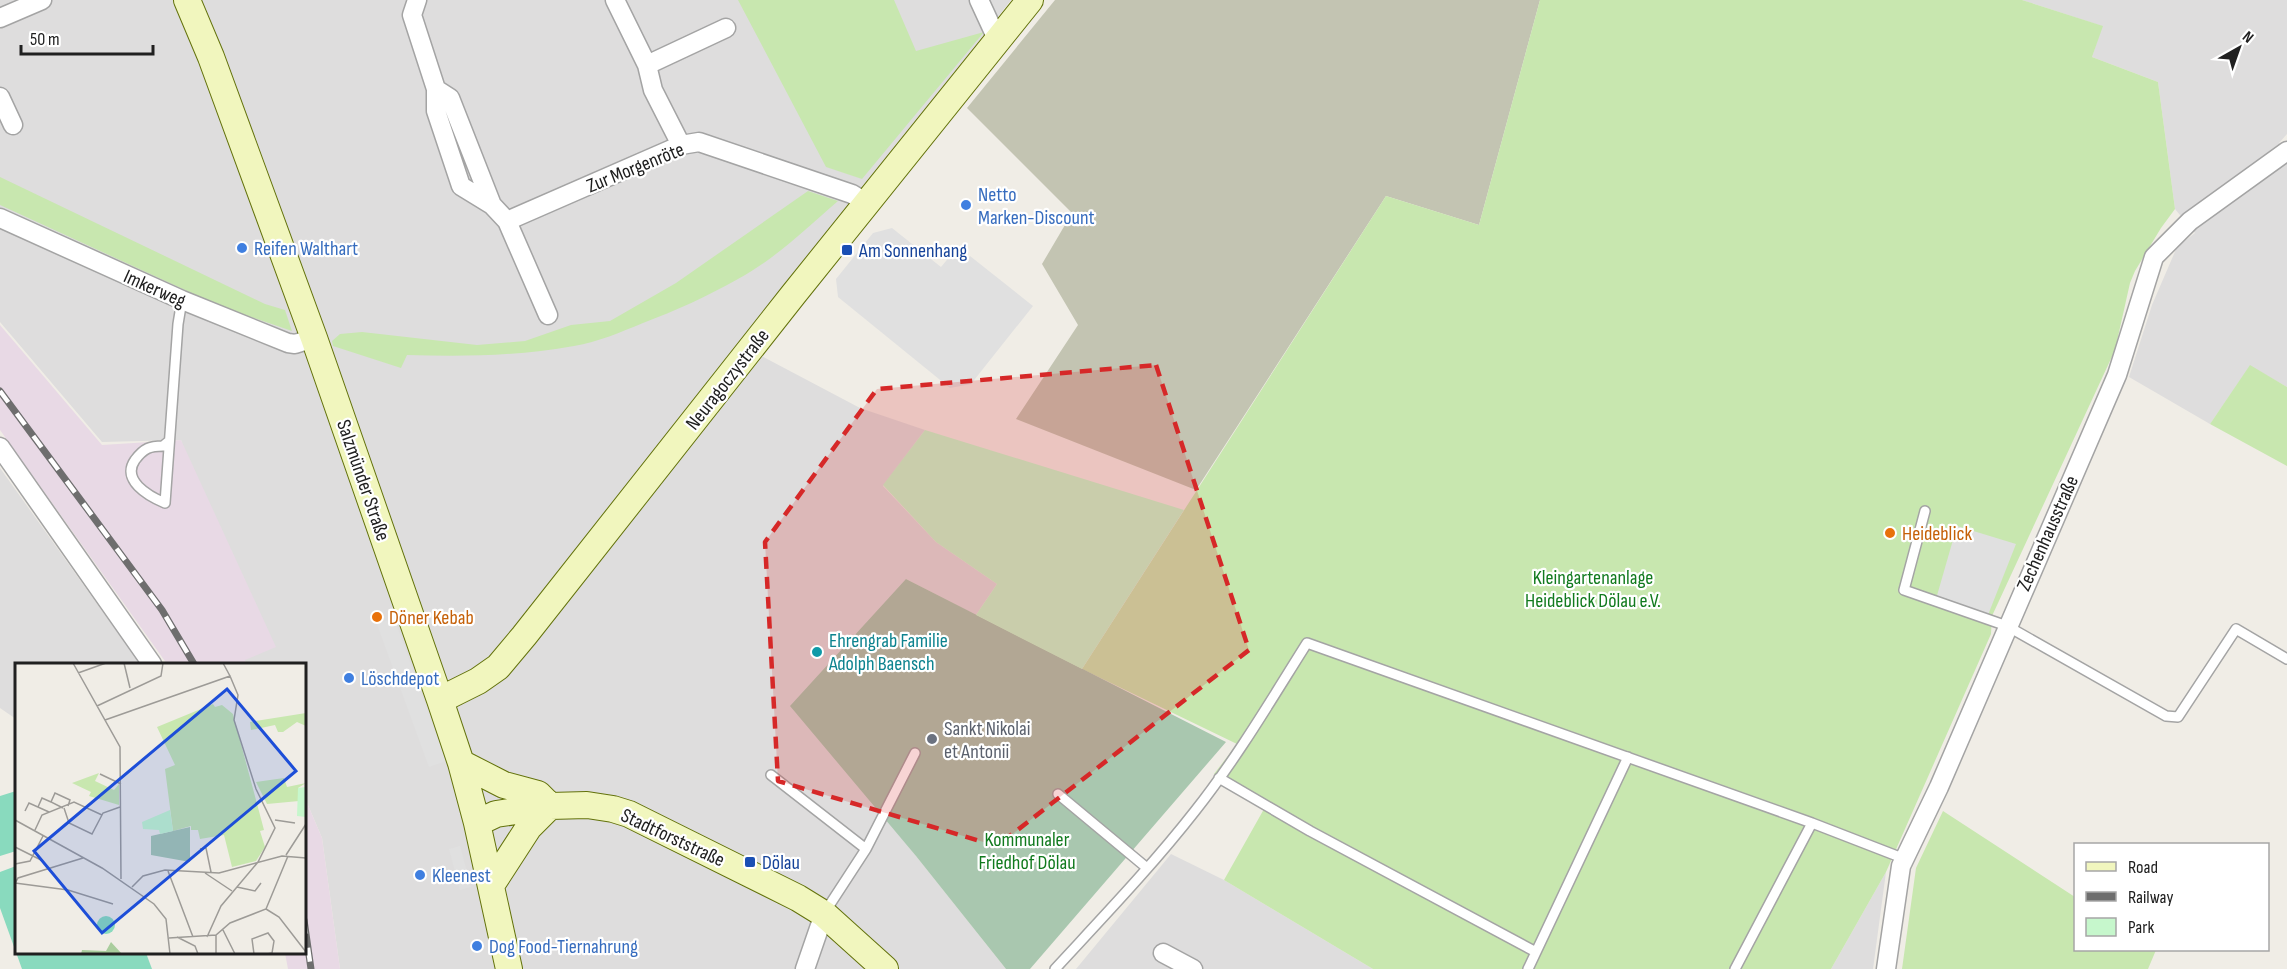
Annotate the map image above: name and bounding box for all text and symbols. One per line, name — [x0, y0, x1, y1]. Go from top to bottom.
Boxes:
scale bar — [21, 18, 153, 56]
north arrow — [2209, 18, 2269, 78]
text: N — [2238, 28, 2257, 48]
text: 50 m — [30, 29, 60, 50]
street label: Zur Morgenröte — [583, 138, 688, 198]
place label: Netto Marken-Discount — [978, 183, 1095, 230]
marker: Netto Marken-Discount — [959, 198, 973, 212]
place label: Reifen Walthart — [254, 237, 358, 261]
place label: Am Sonnenhang — [858, 239, 967, 263]
marker: Reifen Walthart — [235, 241, 249, 255]
marker: Am Sonnenhang — [840, 243, 854, 257]
street label: Imkerweg — [120, 265, 189, 313]
street label: Neuragoczystraße — [681, 324, 775, 435]
street label: Salzmünder Straße — [331, 417, 395, 544]
street label: Zechenhausstraße — [2012, 472, 2084, 595]
place label: Heideblick — [1902, 522, 1972, 546]
marker: Heideblick — [1883, 526, 1897, 540]
park label: Kleingartenanlage Heideblick Dölau e.V. — [1525, 566, 1661, 613]
place label: Döner Kebab — [389, 606, 474, 630]
marker: Döner Kebab — [370, 610, 384, 624]
place label: Ehrengrab Familie Adolph Baensch — [828, 629, 948, 676]
marker: Ehrengrab Familie Adolph Baensch — [810, 645, 824, 659]
inset map — [15, 663, 306, 954]
place label: Löschdepot — [361, 667, 439, 691]
marker: Löschdepot — [342, 671, 356, 685]
place label: Sankt Nikolai et Antonii — [944, 717, 1030, 764]
marker: Sankt Nikolai et Antonii — [925, 732, 939, 746]
street label: Stadtforststraße — [617, 803, 728, 872]
park label: Kommunaler Friedhof Dölau — [978, 828, 1076, 875]
legend — [2074, 843, 2269, 951]
place label: Dölau — [762, 851, 800, 875]
marker: Dölau — [743, 855, 757, 869]
text: Road — [2128, 857, 2158, 878]
place label: Kleenest — [432, 864, 491, 888]
marker: Kleenest — [413, 868, 427, 882]
text: Railway — [2128, 887, 2173, 908]
text: Park — [2128, 917, 2154, 938]
place label: Dog Food-Tiernahrung — [489, 935, 638, 959]
marker: Dog Food-Tiernahrung — [470, 939, 484, 953]

